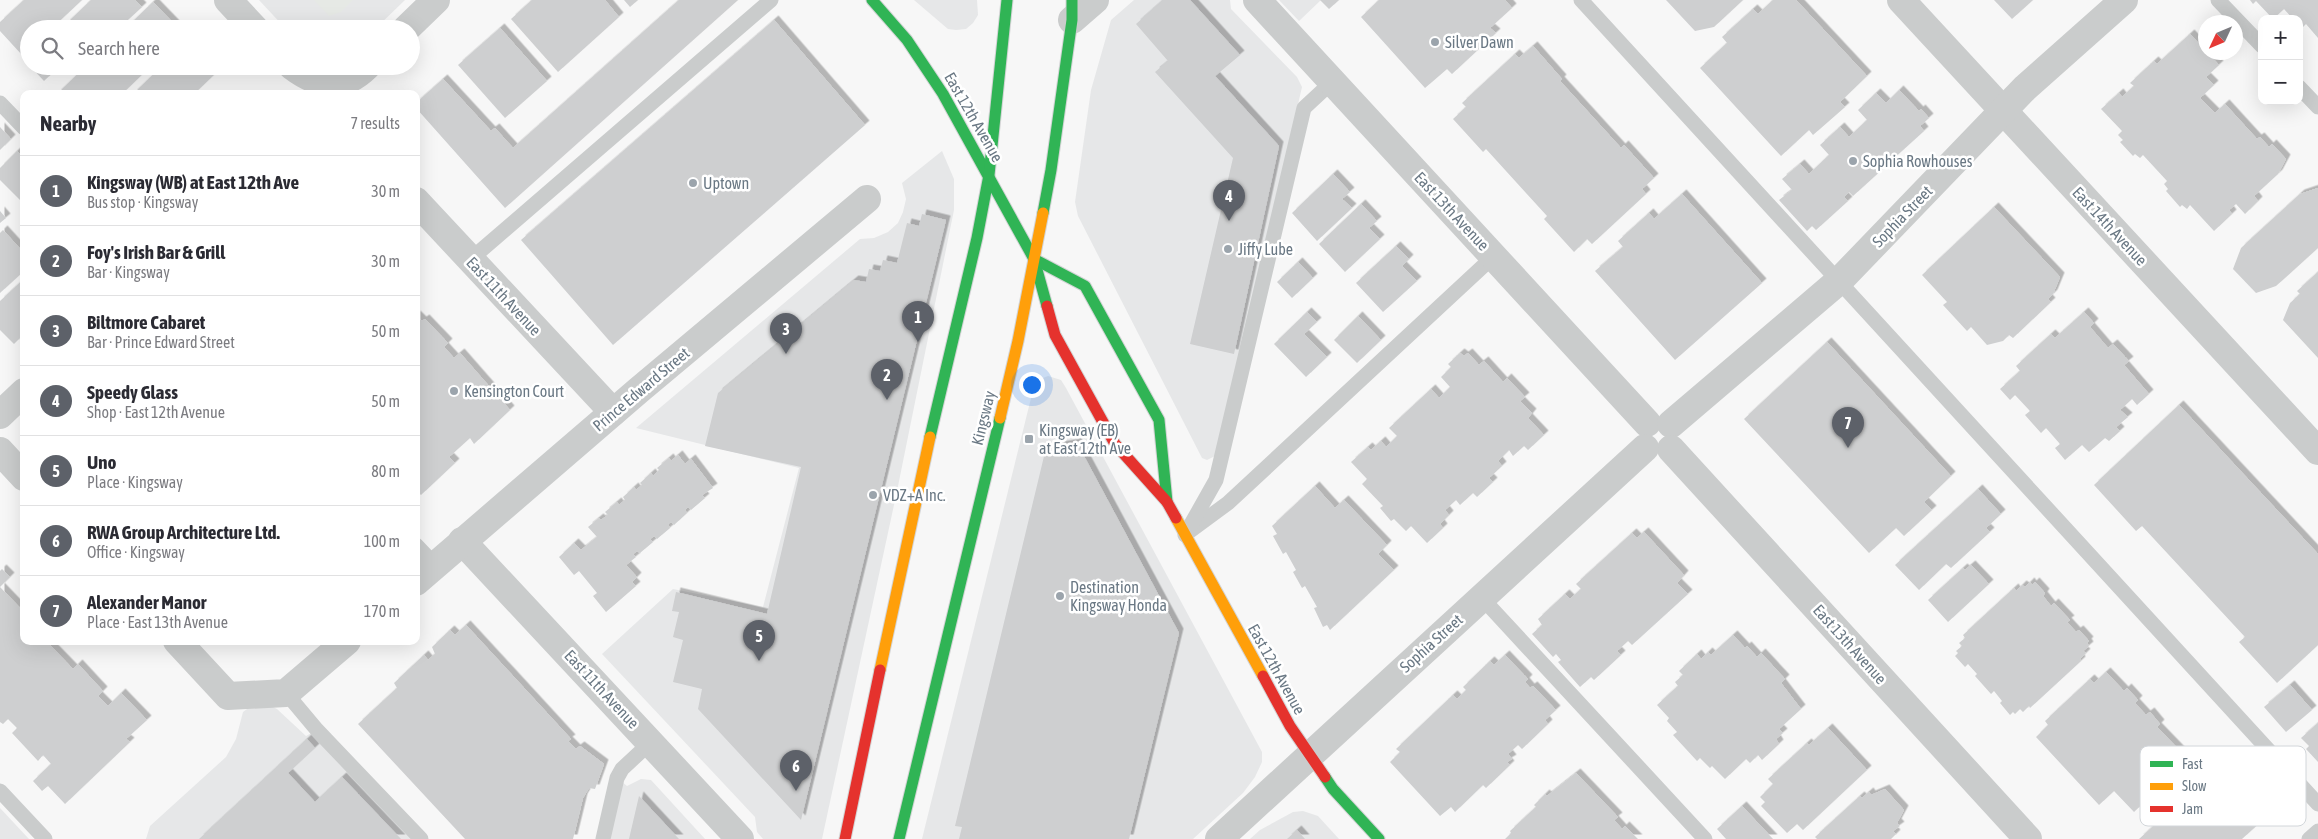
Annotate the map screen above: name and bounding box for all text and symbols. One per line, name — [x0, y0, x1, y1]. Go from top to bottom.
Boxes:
north arrow — [2198, 15, 2243, 60]
map controls — [2258, 15, 2303, 105]
button: + — [2258, 15, 2303, 60]
search box — [20, 20, 420, 75]
place label: Silver Dawn — [1445, 33, 1514, 51]
icon: search — [38, 34, 66, 62]
marker: Silver Dawn — [1429, 36, 1441, 48]
text: Search here — [78, 37, 160, 59]
button: − — [2258, 60, 2303, 105]
street label: East 12th Avenue — [941, 69, 1007, 165]
text: Nearby — [40, 111, 96, 135]
text: 7 results — [350, 114, 400, 132]
place label: Sophia Rowhouses — [1863, 152, 1973, 171]
marker: Sophia Rowhouses — [1847, 155, 1859, 167]
street label: East 13th Avenue — [1411, 168, 1493, 254]
text: Kingsway (WB) at East 12th Ave — [87, 171, 299, 193]
place label: Uptown — [703, 174, 749, 193]
marker: Uptown — [687, 177, 699, 189]
pin: 4 — [1213, 180, 1245, 221]
street label: Sophia Street — [1868, 181, 1937, 251]
text: 1 — [52, 182, 60, 200]
text: 30 m — [371, 182, 400, 200]
street label: East 14th Avenue — [2069, 183, 2151, 269]
text: Bus stop · Kingsway — [87, 193, 198, 211]
place label: Jiffy Lube — [1238, 240, 1293, 259]
text: Foy's Irish Bar & Grill — [87, 241, 225, 263]
marker: Jiffy Lube — [1222, 243, 1234, 255]
text: 2 — [52, 252, 60, 270]
text: 30 m — [371, 252, 400, 270]
street label: East 11th Avenue — [463, 253, 545, 339]
text: Bar · Kingsway — [87, 263, 170, 281]
pin: 1 — [902, 301, 934, 342]
text: Biltmore Cabaret — [87, 311, 205, 333]
pin: 3 — [770, 313, 802, 354]
text: 3 — [52, 322, 60, 340]
text: 50 m — [371, 322, 400, 340]
text: Bar · Prince Edward Street — [87, 333, 235, 351]
street label: Prince Edward Street — [589, 343, 693, 435]
pin: 2 — [871, 359, 903, 400]
your location — [1019, 372, 1045, 398]
text: Speedy Glass — [87, 381, 178, 403]
place label: Kensington Court — [464, 382, 564, 401]
marker: Kensington Court — [448, 385, 460, 397]
street label: Kingsway — [968, 389, 999, 447]
text: 4 — [52, 392, 60, 410]
text: 50 m — [371, 392, 400, 410]
text: Shop · East 12th Avenue — [87, 403, 225, 421]
pin: 7 — [1832, 407, 1864, 448]
place label: Kingsway (EB) at East 12th Ave — [1039, 421, 1131, 457]
marker: Kingsway (EB) at East 12th Ave — [1023, 433, 1035, 445]
text: Uno — [87, 451, 116, 473]
text: 5 — [52, 462, 60, 480]
text: 80 m — [371, 462, 400, 480]
text: Place · Kingsway — [87, 473, 183, 491]
place label: VDZ+A Inc. — [883, 486, 946, 504]
marker: VDZ+A Inc. — [867, 489, 879, 501]
text: RWA Group Architecture Ltd. — [87, 521, 280, 543]
text: 6 — [52, 532, 60, 550]
text: 100 m — [364, 532, 400, 550]
text: Office · Kingsway — [87, 543, 185, 561]
place label: Destination Kingsway Honda — [1070, 578, 1167, 615]
marker: Destination Kingsway Honda — [1054, 590, 1066, 602]
text: Alexander Manor — [87, 591, 206, 613]
street label: East 13th Avenue — [1810, 601, 1890, 687]
text: 7 — [52, 602, 60, 620]
text: 170 m — [364, 602, 400, 620]
street label: Sophia Street — [1396, 610, 1467, 677]
text: Place · East 13th Avenue — [87, 613, 228, 631]
pin: 5 — [743, 620, 775, 661]
street label: East 12th Avenue — [1245, 621, 1309, 717]
street label: East 11th Avenue — [561, 646, 643, 732]
legend — [2140, 746, 2306, 826]
pin: 6 — [780, 750, 812, 791]
text: Fast — [2182, 756, 2203, 772]
text: Slow — [2182, 778, 2207, 794]
text: Jam — [2182, 801, 2203, 817]

